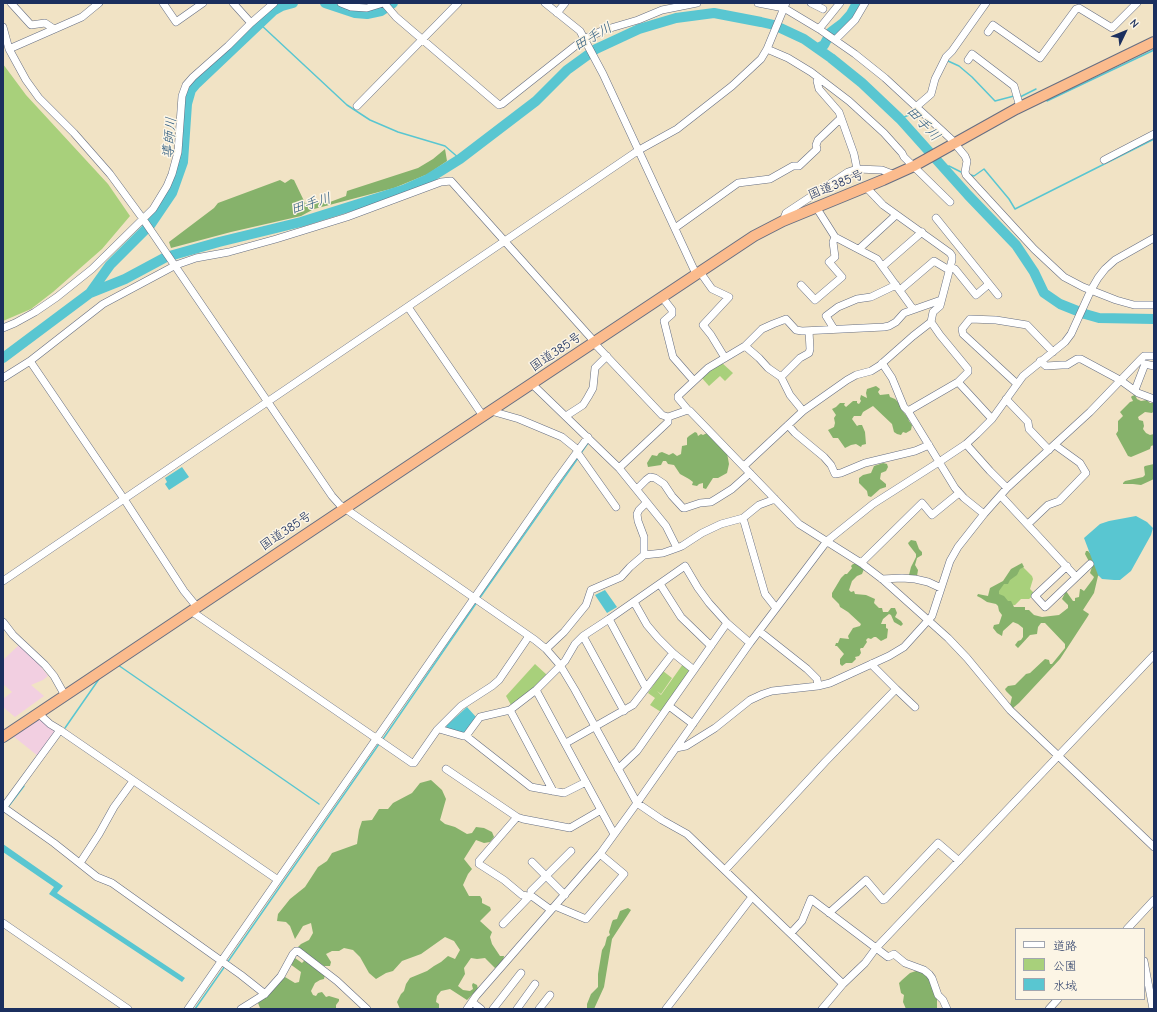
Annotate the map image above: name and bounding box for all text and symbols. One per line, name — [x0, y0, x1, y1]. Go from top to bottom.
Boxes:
north arrow — [1105, 12, 1145, 52]
text: N — [1127, 16, 1141, 31]
water label: 田手川 — [571, 19, 615, 55]
water label: 田手川 — [903, 103, 943, 145]
water label: 導師川 — [160, 116, 180, 160]
street label: 国道385号 — [806, 167, 866, 203]
water label: 田手川 — [288, 190, 334, 218]
street label: 国道385号 — [527, 329, 585, 375]
street label: 国道385号 — [257, 508, 315, 554]
legend — [1015, 928, 1145, 1000]
text: 道路 — [1053, 939, 1077, 953]
text: 公園 — [1053, 959, 1077, 973]
text: 水域 — [1053, 979, 1077, 993]

